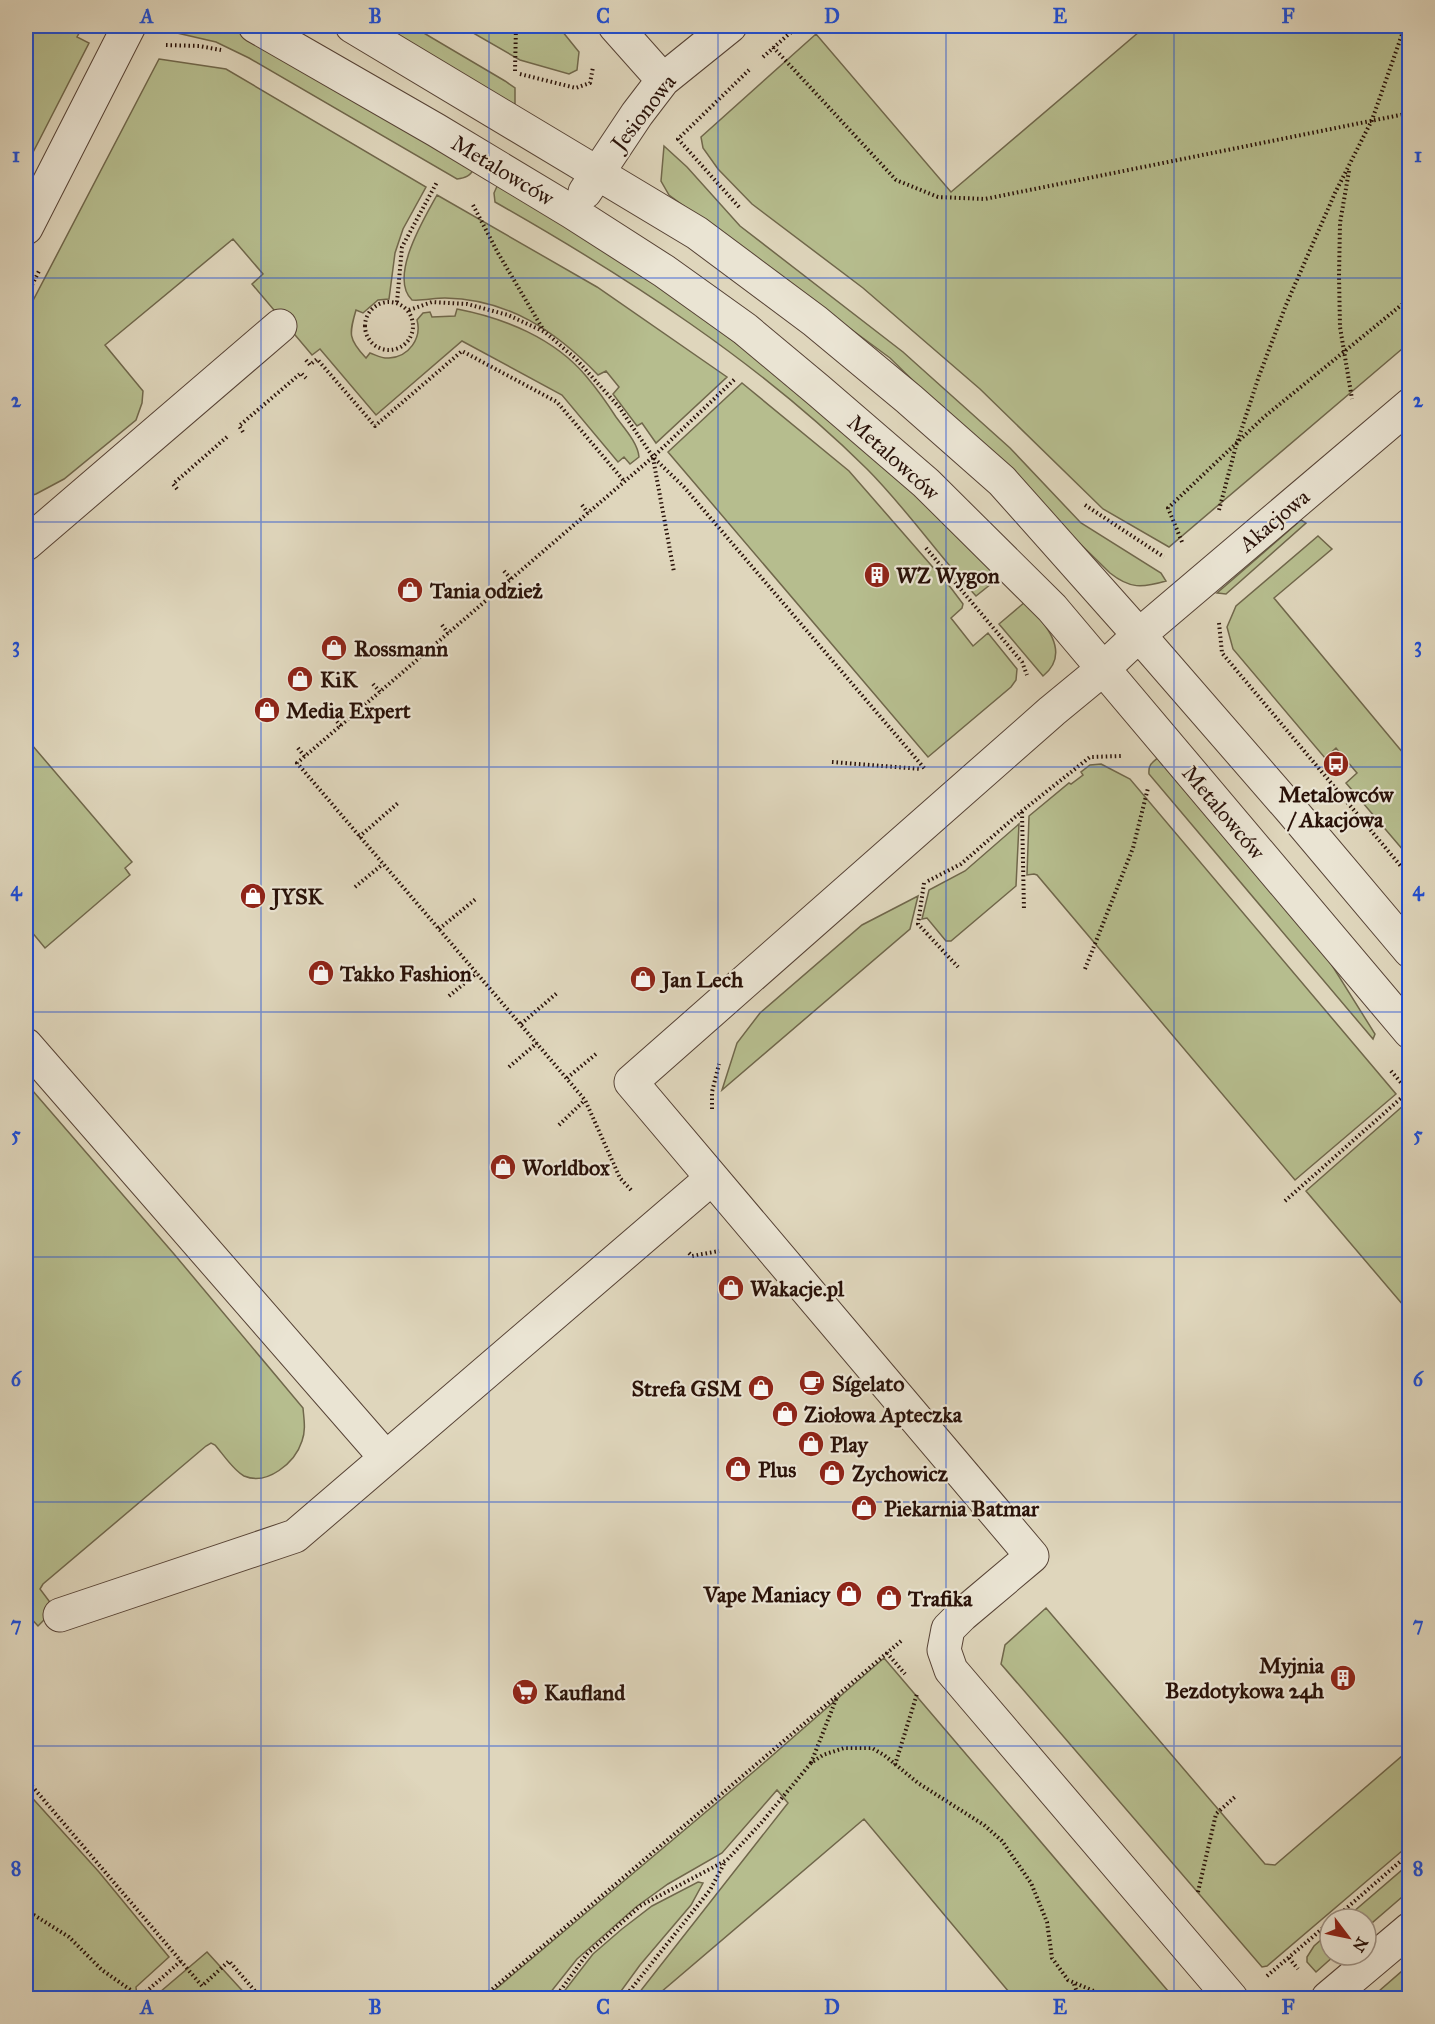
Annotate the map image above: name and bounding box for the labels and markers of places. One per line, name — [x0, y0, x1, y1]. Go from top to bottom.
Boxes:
building icon: WZ Wygon — [862, 560, 892, 590]
place label: WZ Wygon — [896, 562, 1000, 589]
shop icon: Tania odzież — [395, 575, 425, 605]
place label: Tania odzież — [429, 577, 544, 604]
shop icon: Rossmann — [319, 633, 349, 663]
place label: Rossmann — [354, 635, 448, 662]
shop icon: KiK — [285, 664, 315, 694]
place label: KiK — [320, 666, 359, 693]
shop icon: Media Expert — [252, 695, 282, 725]
place label: Media Expert — [286, 697, 411, 724]
bus stop icon: Metalowców / Akacjowa — [1321, 749, 1351, 779]
place label: Metalowców / Akacjowa — [1279, 781, 1395, 833]
shop icon: JYSK — [238, 881, 268, 911]
place label: JYSK — [269, 883, 325, 911]
shop icon: Takko Fashion — [306, 958, 336, 988]
place label: Takko Fashion — [339, 960, 472, 987]
shop icon: Jan Lech — [628, 964, 658, 994]
place label: Jan Lech — [659, 966, 744, 994]
shop icon: Worldbox — [488, 1152, 518, 1182]
place label: Worldbox — [522, 1154, 610, 1181]
shop icon: Wakacje.pl — [716, 1273, 746, 1303]
place label: Wakacje.pl — [750, 1275, 845, 1302]
cafe icon: Sígelato — [797, 1368, 827, 1398]
place label: Sígelato — [832, 1370, 904, 1397]
shop icon: Strefa GSM — [746, 1373, 776, 1403]
place label: Strefa GSM — [631, 1375, 742, 1402]
shop icon: Ziołowa Apteczka — [770, 1399, 800, 1429]
place label: Ziołowa Apteczka — [804, 1401, 963, 1428]
shop icon: Play — [796, 1429, 826, 1459]
place label: Play — [830, 1431, 870, 1458]
shop icon: Plus — [723, 1454, 753, 1484]
place label: Plus — [758, 1456, 796, 1483]
shop icon: Zychowicz — [817, 1458, 847, 1488]
place label: Zychowicz — [852, 1460, 949, 1487]
shop icon: Piekarnia Batmar — [849, 1493, 879, 1523]
place label: Piekarnia Batmar — [884, 1495, 1040, 1522]
shop icon: Vape Maniacy — [834, 1579, 864, 1609]
place label: Vape Maniacy — [702, 1581, 832, 1608]
shop icon: Trafika — [874, 1583, 904, 1613]
place label: Trafika — [907, 1585, 973, 1612]
place label: Myjnia Bezdotykowa 24h — [1165, 1652, 1325, 1704]
building icon: Myjnia Bezdotykowa 24h — [1328, 1663, 1358, 1693]
supermarket icon: Kaufland — [510, 1677, 540, 1707]
place label: Kaufland — [544, 1679, 626, 1706]

